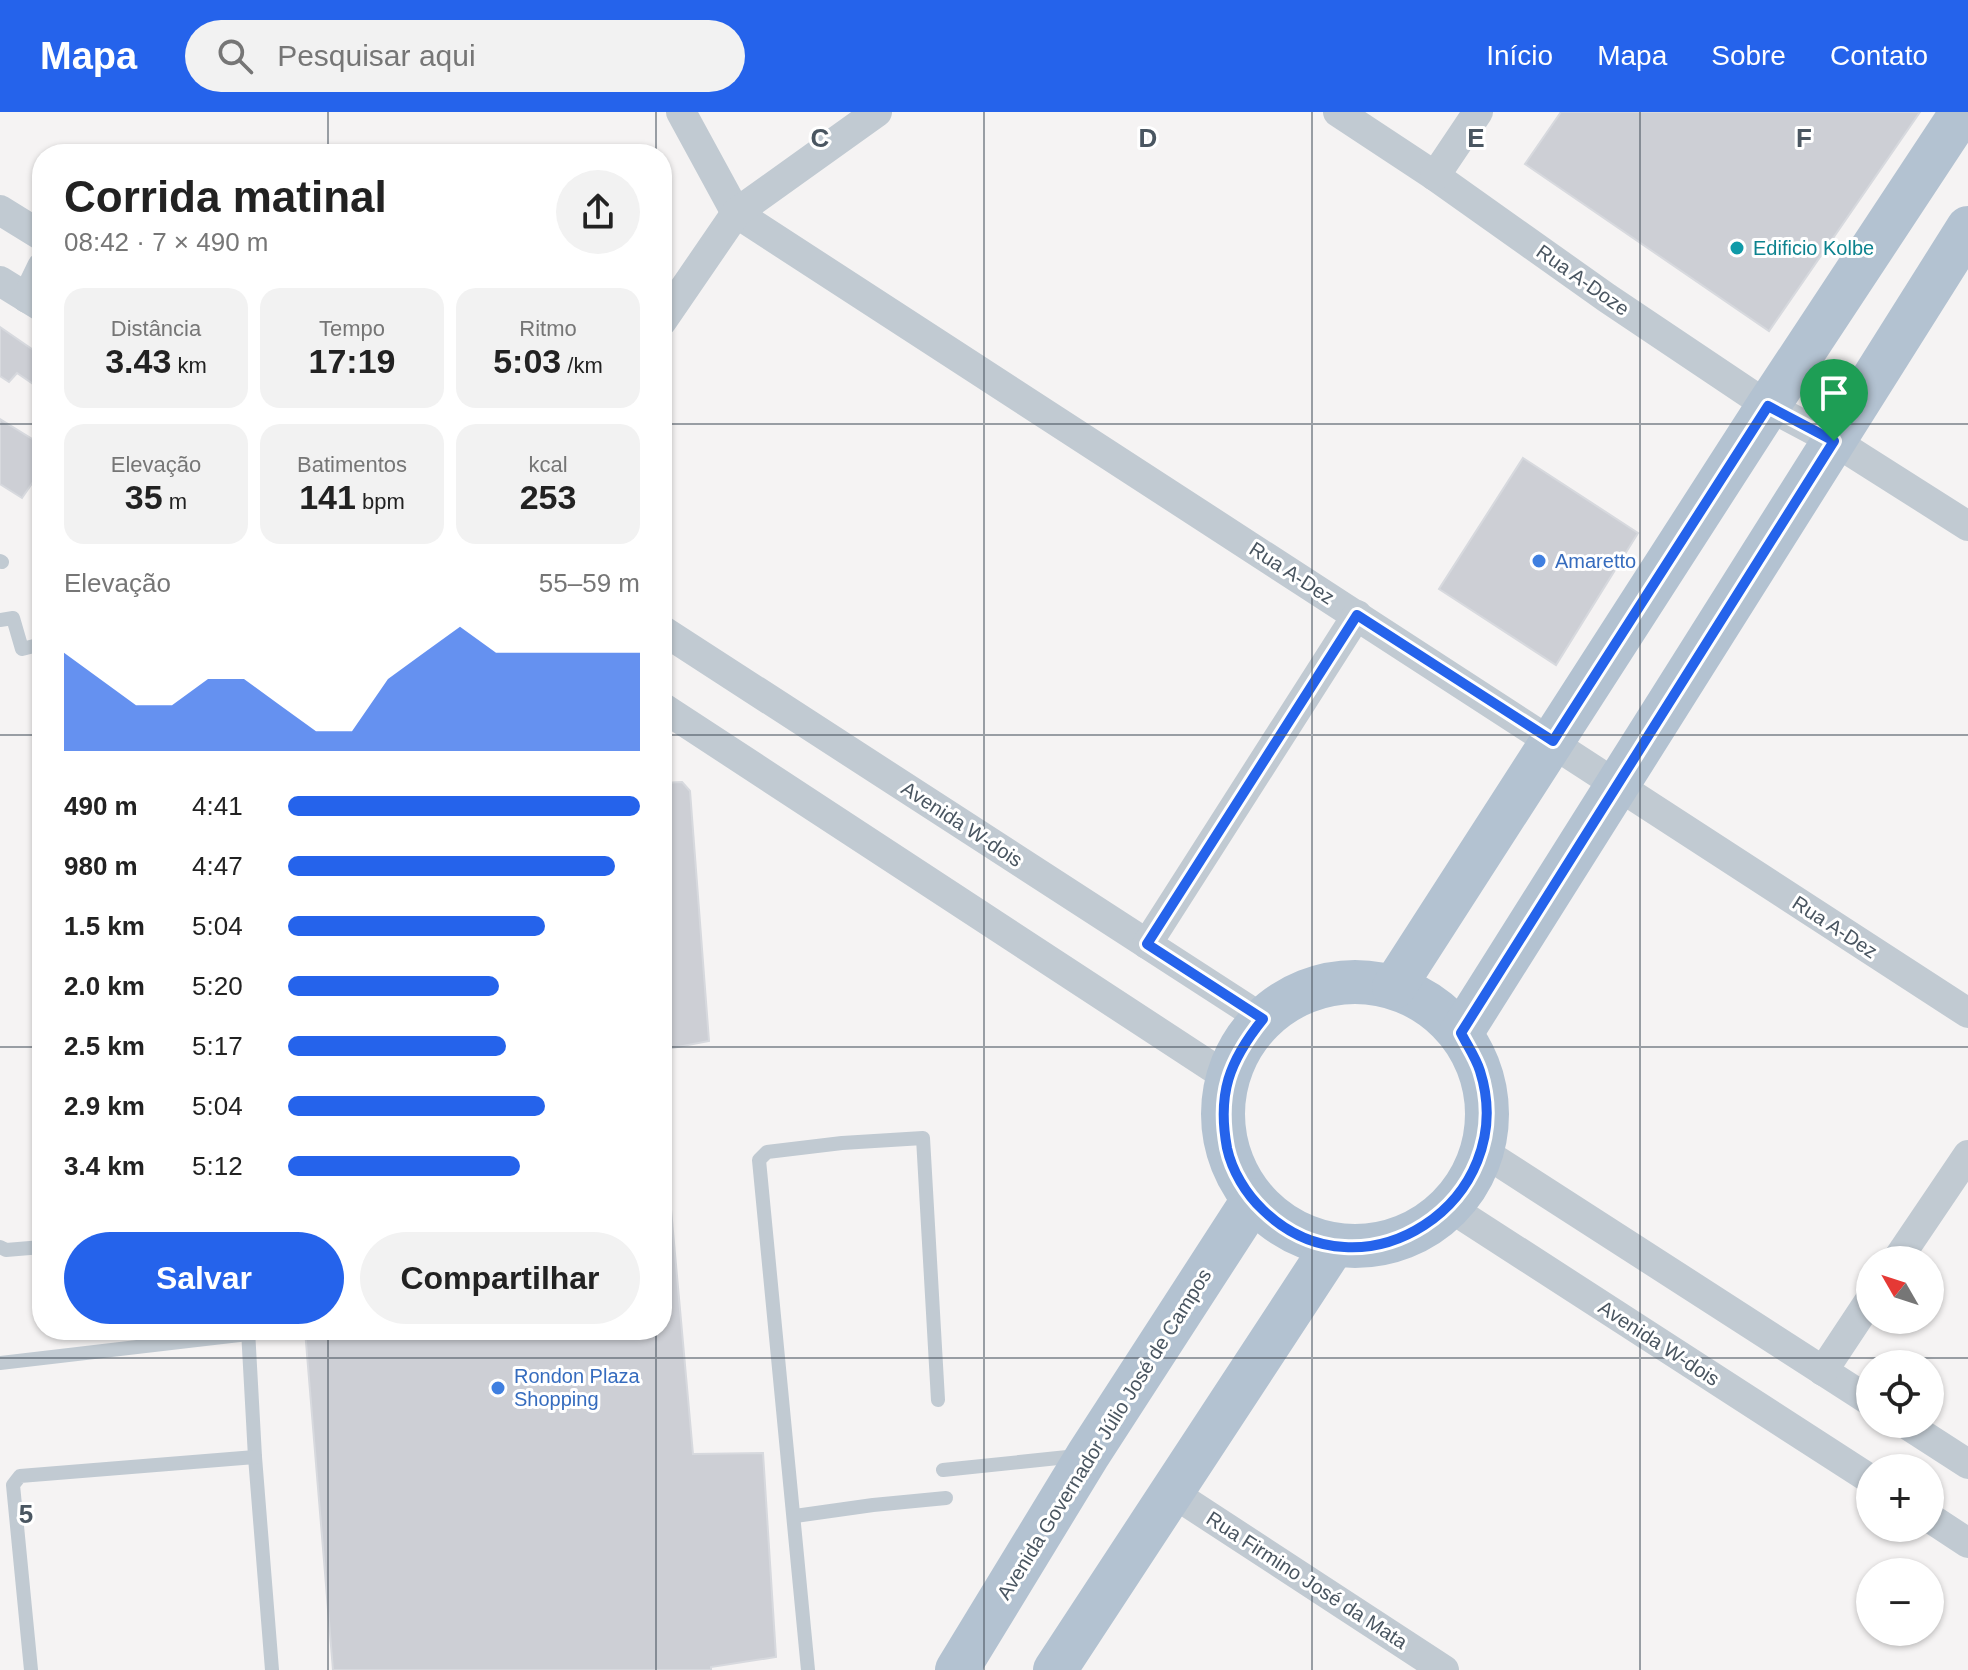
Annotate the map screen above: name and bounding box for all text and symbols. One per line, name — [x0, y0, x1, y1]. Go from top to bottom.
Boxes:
search box — [185, 20, 745, 92]
icon: search — [213, 34, 257, 78]
text: Mapa — [40, 35, 137, 77]
text: Pesquisar aqui — [277, 39, 476, 72]
text: Início — [1486, 40, 1553, 71]
text: Mapa — [1597, 40, 1667, 71]
text: Sobre — [1711, 40, 1786, 71]
text: Contato — [1830, 40, 1928, 71]
text: C — [811, 123, 830, 153]
text: D — [1139, 123, 1157, 153]
text: E — [1467, 123, 1485, 153]
text: F — [1796, 123, 1812, 153]
button: share — [556, 170, 640, 254]
text: Corrida matinal — [64, 172, 387, 221]
text: 08:42 · 7 × 490 m — [64, 227, 269, 257]
place label: Edificio Kolbe — [1753, 237, 1874, 259]
marker: Edificio Kolbe — [1728, 239, 1746, 257]
street label: Rua A-Doze — [1533, 240, 1633, 320]
text: Distância — [111, 316, 201, 341]
text: Tempo — [319, 316, 385, 341]
text: Ritmo — [519, 316, 577, 341]
text: 3.43 — [105, 342, 171, 380]
text: 17:19 — [309, 342, 395, 380]
text: 5:03 — [493, 342, 561, 380]
text: km — [171, 353, 207, 378]
text: /km — [561, 353, 603, 378]
pin — [1800, 359, 1868, 441]
icon: arrive — [1812, 371, 1856, 415]
text: Elevação — [111, 452, 201, 477]
text: Batimentos — [297, 452, 407, 477]
text: kcal — [528, 452, 568, 477]
text: 35 — [125, 478, 163, 516]
text: 141 — [299, 478, 356, 516]
text: 253 — [520, 478, 576, 516]
text: m — [163, 489, 187, 514]
text: bpm — [356, 489, 405, 514]
street label: Rua A-Dez — [1245, 537, 1339, 609]
place label: Amaretto — [1555, 550, 1636, 572]
marker: Amaretto — [1530, 552, 1548, 570]
text: Elevação — [64, 568, 171, 598]
text: 55–59 m — [539, 568, 640, 598]
street label: Avenida W-dois — [898, 777, 1026, 871]
text: 490 m — [64, 791, 138, 821]
text: 4:41 — [192, 791, 243, 821]
text: 980 m — [64, 851, 138, 881]
text: 4:47 — [192, 851, 243, 881]
street label: Rua A-Dez — [1788, 891, 1882, 963]
text: 1.5 km — [64, 911, 145, 941]
text: 5:04 — [192, 911, 243, 941]
text: 2.0 km — [64, 971, 145, 1001]
text: 5:20 — [192, 971, 243, 1001]
text: 2.5 km — [64, 1031, 145, 1061]
text: 5:17 — [192, 1031, 243, 1061]
text: 2.9 km — [64, 1091, 145, 1121]
text: 5:04 — [192, 1091, 243, 1121]
text: 3.4 km — [64, 1151, 145, 1181]
text: 5:12 — [192, 1151, 243, 1181]
button: Salvar — [64, 1232, 344, 1324]
button: Compartilhar — [360, 1232, 640, 1324]
north arrow — [1856, 1246, 1944, 1334]
map controls — [1856, 1246, 1944, 1646]
street label: Avenida Governador Júlio José de Campos — [993, 1265, 1215, 1603]
street label: Avenida W-dois — [1595, 1296, 1723, 1390]
button: locate — [1856, 1350, 1944, 1438]
place label: Rondon Plaza Shopping — [514, 1365, 641, 1410]
marker: Rondon Plaza Shopping — [489, 1379, 507, 1397]
button: + — [1856, 1454, 1944, 1542]
text: 5 — [19, 1499, 33, 1529]
street label: Rua Firmino José da Mata — [1203, 1507, 1412, 1654]
button: − — [1856, 1558, 1944, 1646]

